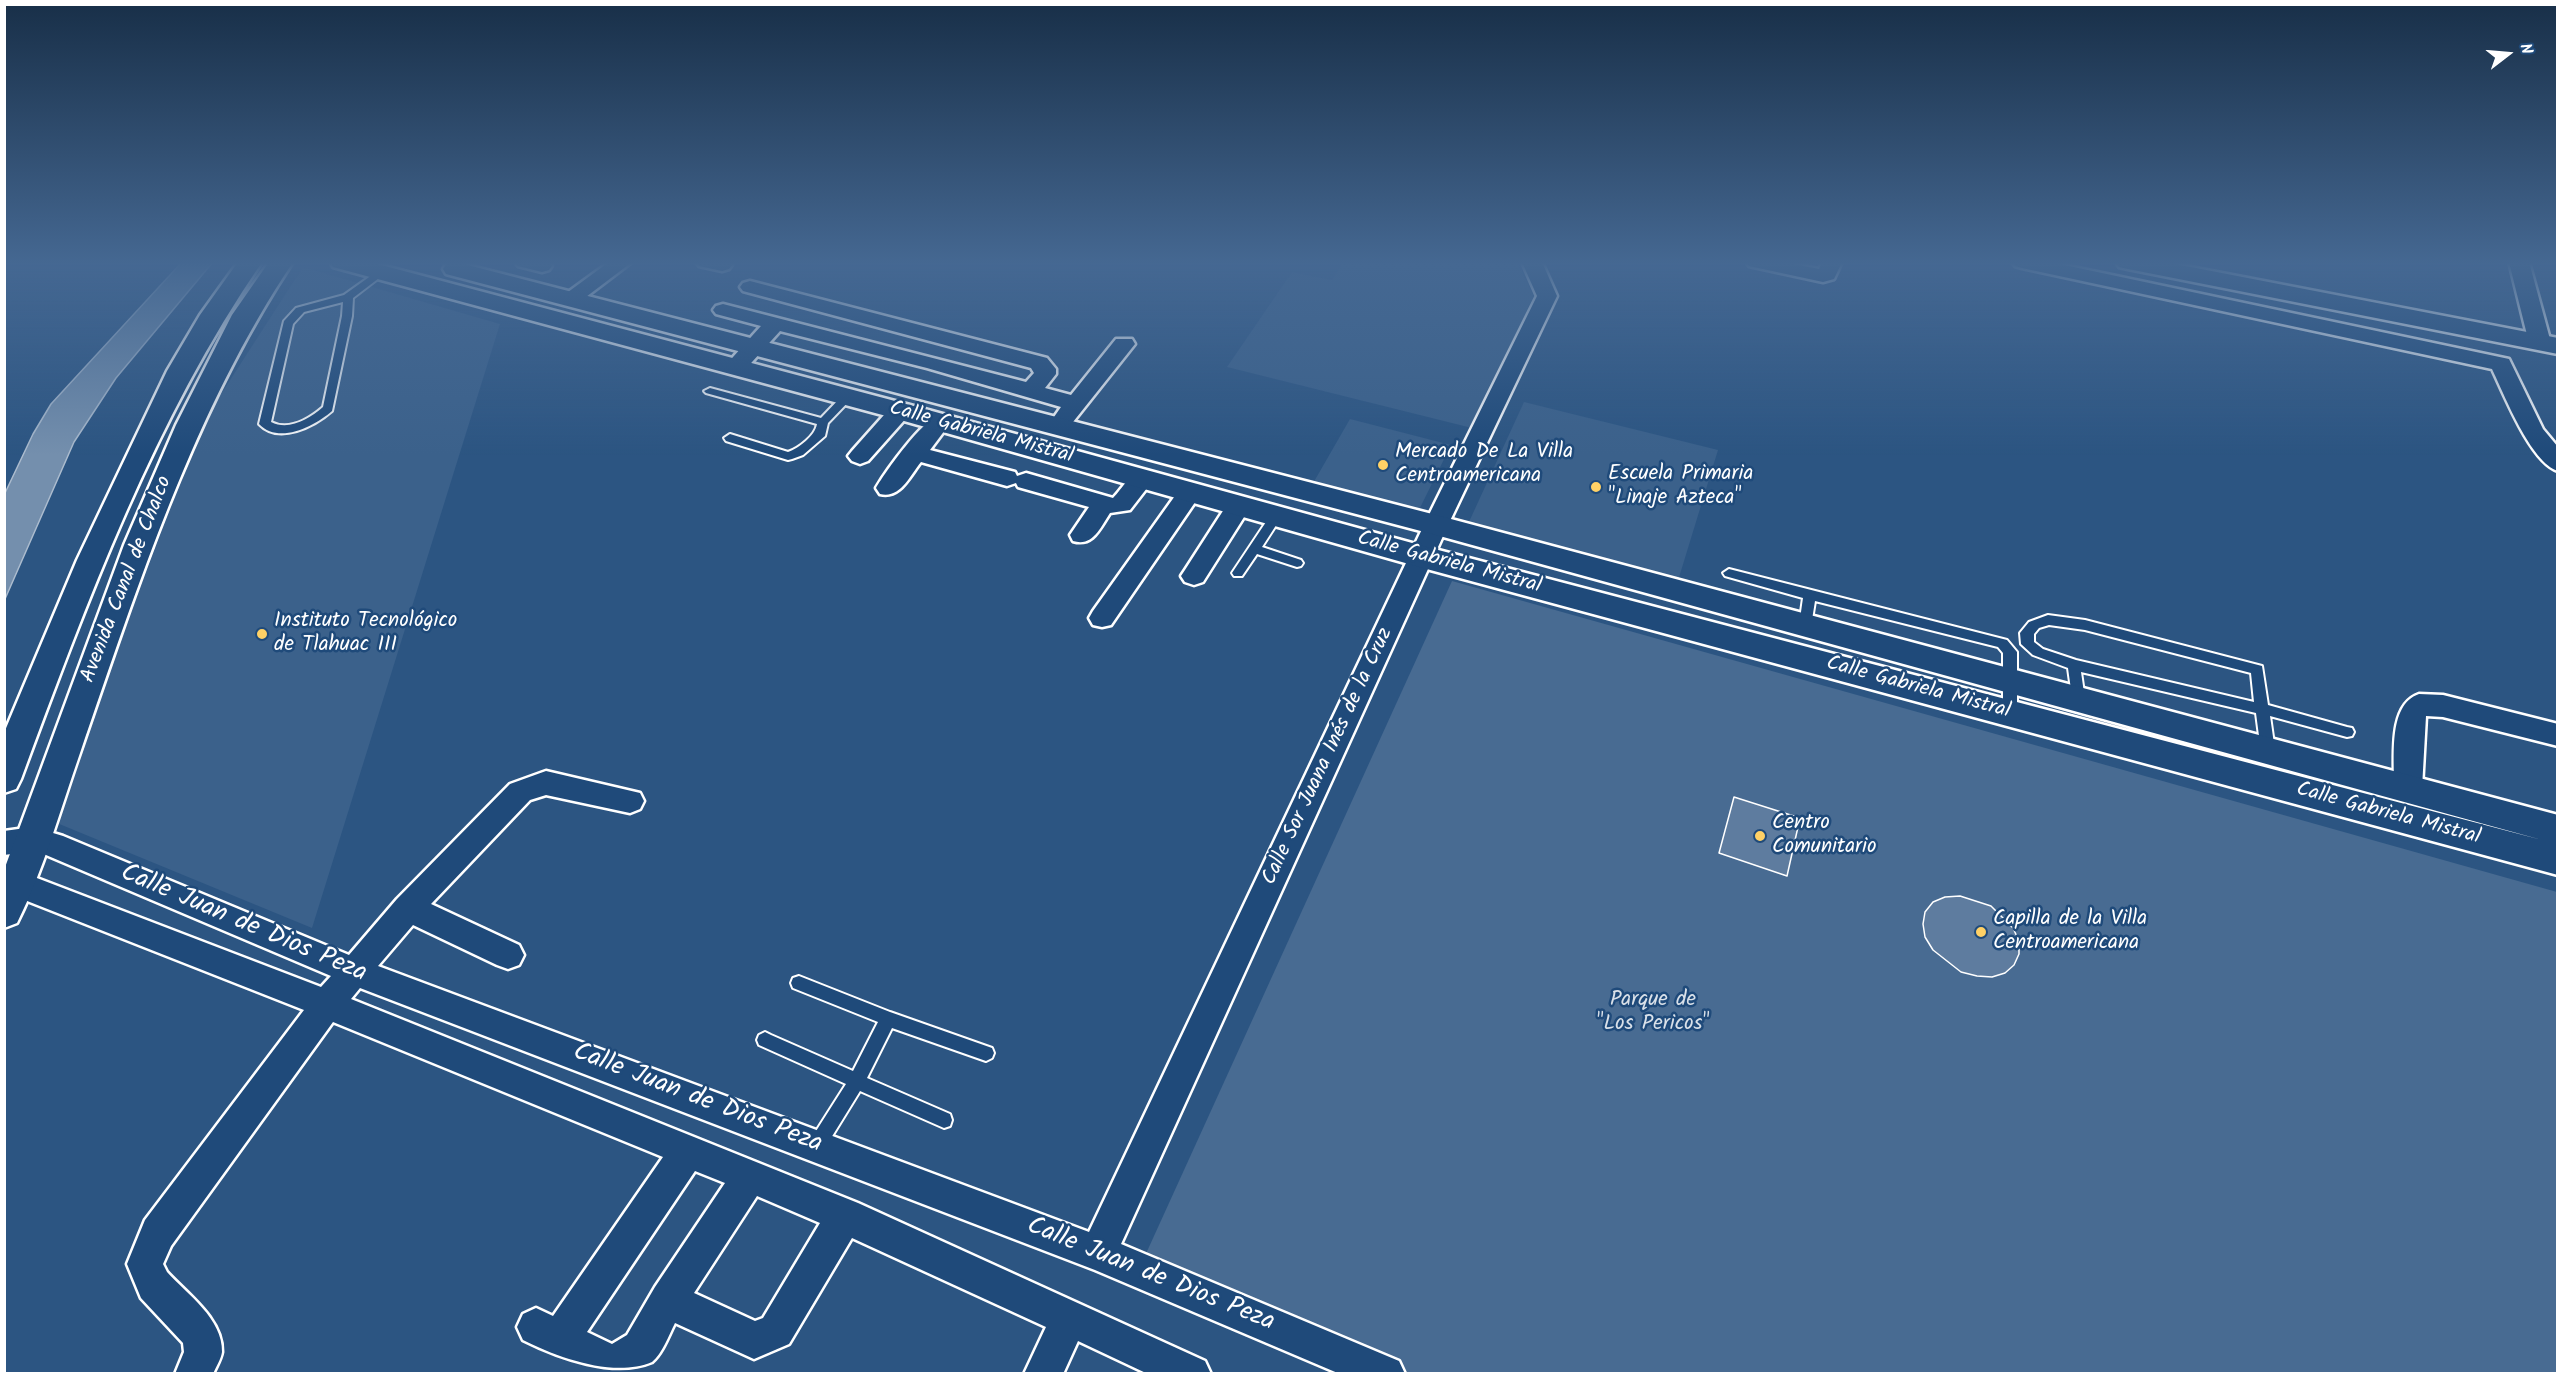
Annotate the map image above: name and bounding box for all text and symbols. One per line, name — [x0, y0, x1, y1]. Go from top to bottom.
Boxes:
north arrow — [2478, 24, 2538, 84]
text: N — [2512, 41, 2539, 57]
street label: Calle Gabriela Mistral — [886, 397, 1076, 471]
place label: Mercado De La Villa Centroamericana — [1395, 440, 1573, 490]
marker: Mercado De La Villa Centroamericana — [1376, 458, 1390, 472]
place label: Escuela Primaria "Linaje Azteca" — [1608, 462, 1753, 512]
street label: Avenida Canal de Chalco — [77, 473, 179, 687]
marker: Escuela Primaria "Linaje Azteca" — [1589, 480, 1603, 494]
street label: Calle Gabriela Mistral — [1354, 527, 1544, 601]
place label: Instituto Tecnológico de Tlahuac III — [274, 609, 457, 659]
street label: Calle Sor Juana Inés de la Cruz — [1258, 624, 1400, 890]
marker: Instituto Tecnológico de Tlahuac III — [255, 627, 269, 641]
street label: Calle Gabriela Mistral — [1823, 652, 2013, 726]
street label: Calle Gabriela Mistral — [2293, 778, 2483, 852]
place label: Centro Comunitario — [1772, 811, 1877, 861]
marker: Centro Comunitario — [1753, 829, 1767, 843]
street label: Calle Juan de Dios Peza — [115, 859, 371, 991]
place label: Capilla de la Villa Centroamericana — [1993, 907, 2147, 957]
marker: Capilla de la Villa Centroamericana — [1974, 925, 1988, 939]
park label: Parque de "Los Pericos" — [1597, 988, 1709, 1038]
street label: Calle Juan de Dios Peza — [568, 1038, 826, 1162]
street label: Calle Juan de Dios Peza — [1022, 1212, 1278, 1340]

